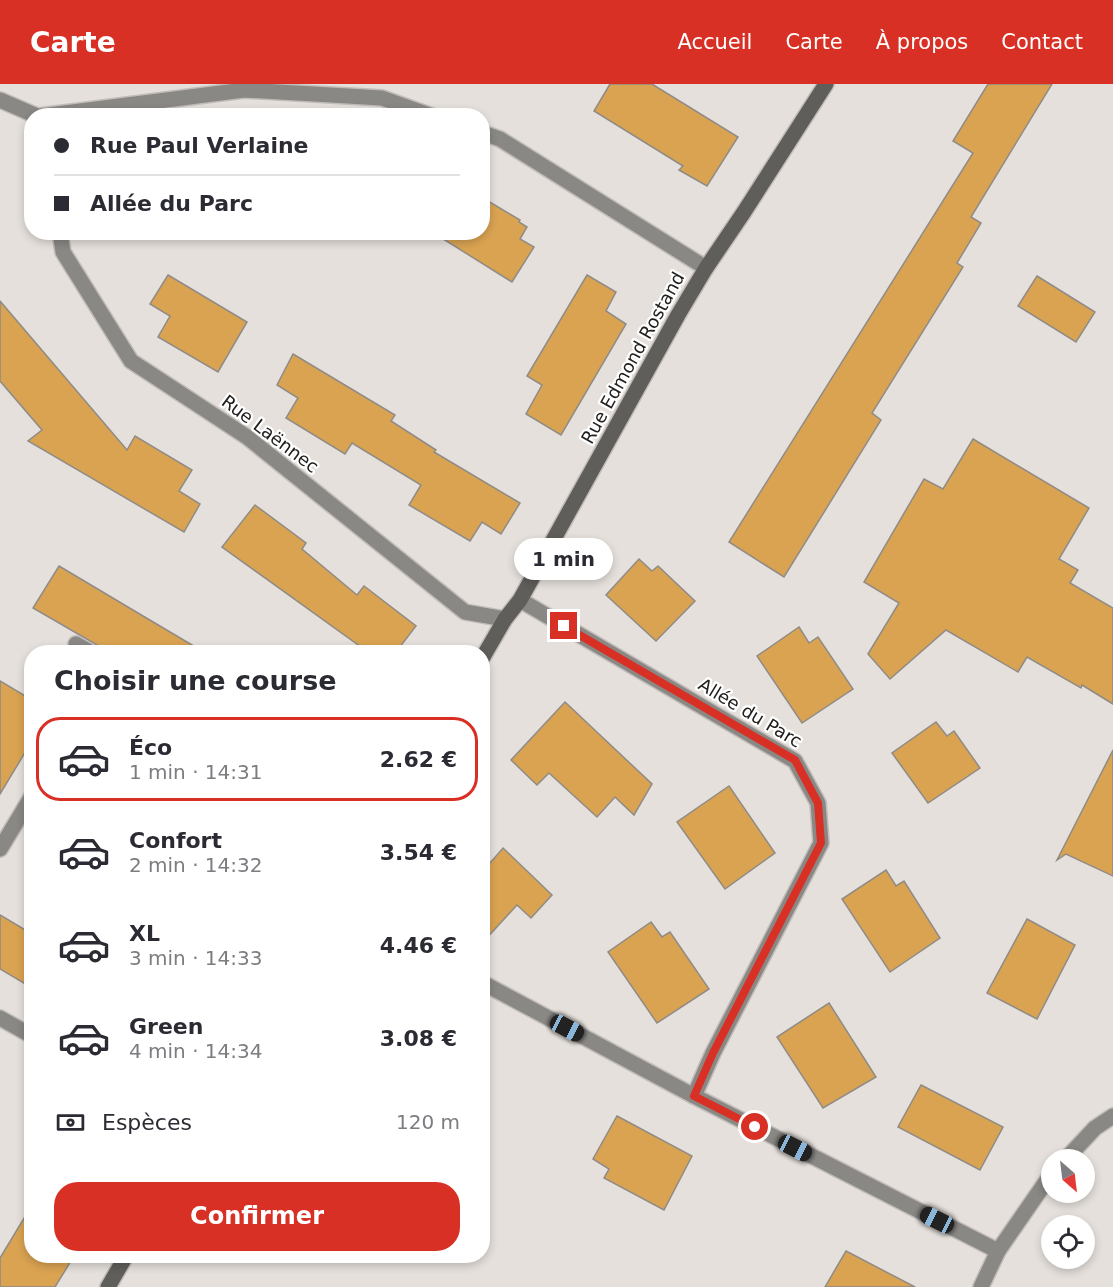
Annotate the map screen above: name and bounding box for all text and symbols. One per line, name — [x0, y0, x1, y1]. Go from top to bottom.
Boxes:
text: Carte — [30, 26, 116, 59]
text: Accueil — [677, 30, 752, 54]
text: Carte — [785, 30, 843, 54]
text: À propos — [876, 30, 968, 54]
text: Contact — [1001, 30, 1083, 54]
text: Rue Paul Verlaine — [90, 133, 309, 158]
text: Allée du Parc — [90, 191, 253, 216]
street label: Rue Edmond Rostand — [577, 268, 688, 447]
street label: Rue Laënnec — [218, 390, 323, 477]
callout: 1 min — [514, 539, 614, 581]
text: 1 min — [532, 547, 595, 571]
route end — [550, 612, 577, 639]
text: Choisir une course — [54, 665, 337, 696]
street label: Allée du Parc — [695, 674, 806, 752]
icon: car — [57, 732, 111, 786]
text: Éco — [129, 735, 172, 760]
text: 2.62 € — [380, 747, 457, 772]
text: 1 min · 14:31 — [129, 760, 263, 784]
icon: car — [57, 825, 111, 879]
text: Confort — [129, 828, 222, 853]
text: 3.54 € — [380, 840, 457, 865]
text: 2 min · 14:32 — [129, 853, 263, 877]
icon: car — [57, 918, 111, 972]
text: XL — [129, 921, 160, 946]
text: 4.46 € — [380, 933, 457, 958]
text: 3 min · 14:33 — [129, 946, 263, 970]
icon: car — [57, 1011, 111, 1065]
car — [547, 1012, 587, 1044]
text: Green — [129, 1014, 203, 1039]
text: 3.08 € — [380, 1026, 457, 1051]
text: 4 min · 14:34 — [129, 1039, 263, 1063]
icon: cash — [54, 1106, 87, 1139]
text: Espèces — [102, 1110, 192, 1135]
text: 120 m — [396, 1110, 460, 1134]
route start — [741, 1113, 768, 1140]
car — [775, 1132, 815, 1164]
north arrow — [1041, 1149, 1095, 1203]
map controls — [1041, 1149, 1095, 1269]
button: Confirmer — [54, 1182, 460, 1251]
car — [917, 1204, 957, 1236]
button: locate — [1041, 1215, 1095, 1269]

